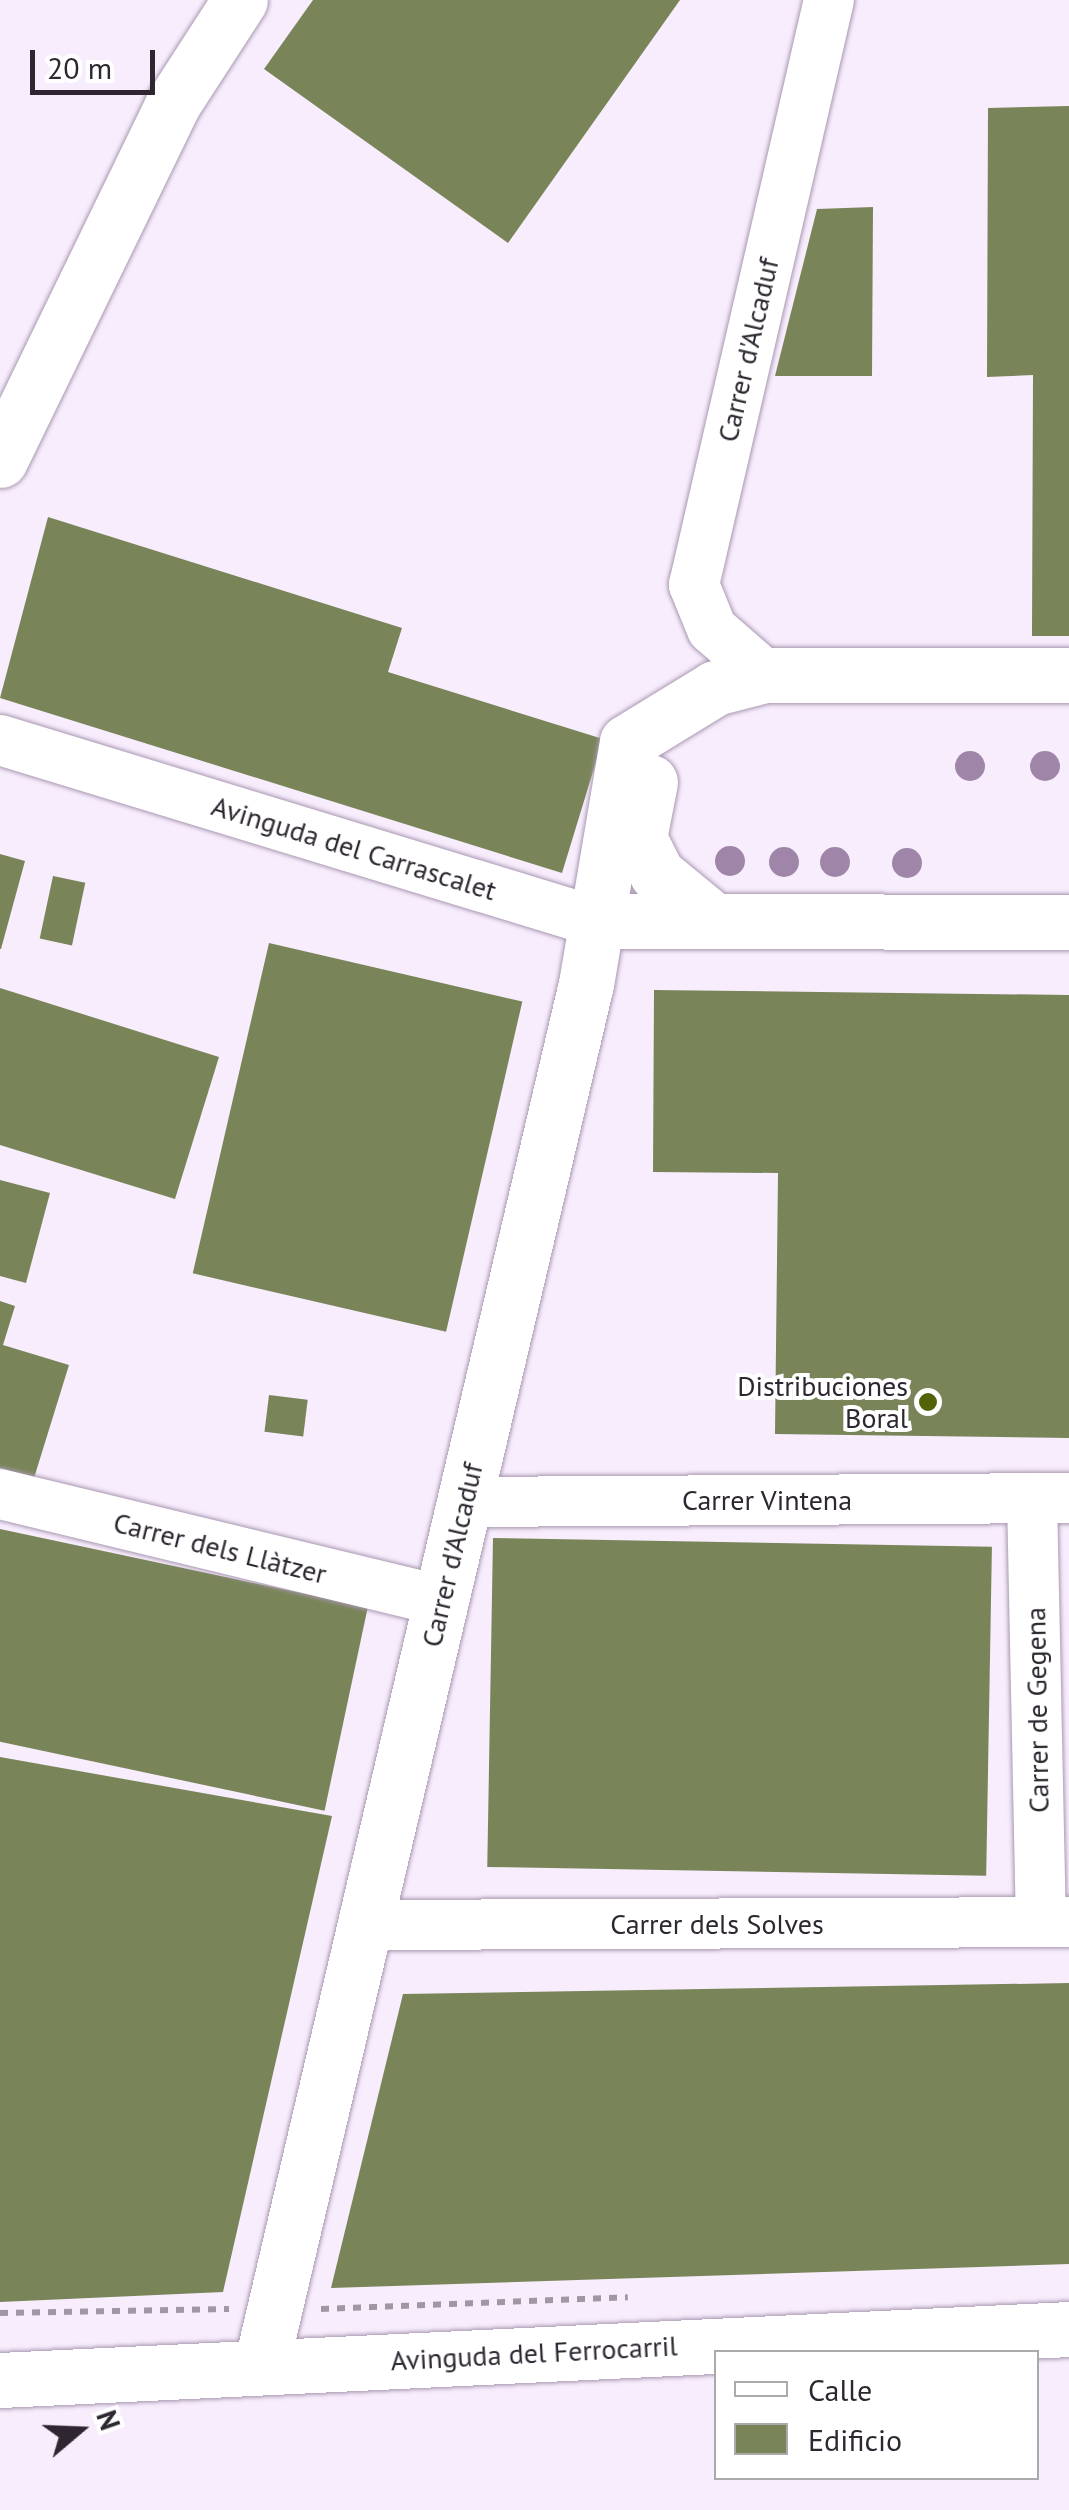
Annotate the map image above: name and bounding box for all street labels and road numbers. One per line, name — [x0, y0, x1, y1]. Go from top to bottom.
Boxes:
street label: Carrer d'Alcaduf — [711, 255, 785, 445]
street label: Avinguda del Carrascalet — [208, 789, 500, 907]
street label: Carrer d'Alcaduf — [415, 1460, 489, 1650]
street label: Carrer Vintena — [682, 1483, 852, 1517]
street label: Carrer dels Llàtzer — [110, 1505, 330, 1591]
street label: Carrer de Gegena — [1018, 1607, 1056, 1813]
street label: Carrer dels Solves — [610, 1907, 824, 1941]
street label: Avinguda del Ferrocarril — [390, 2329, 678, 2377]

